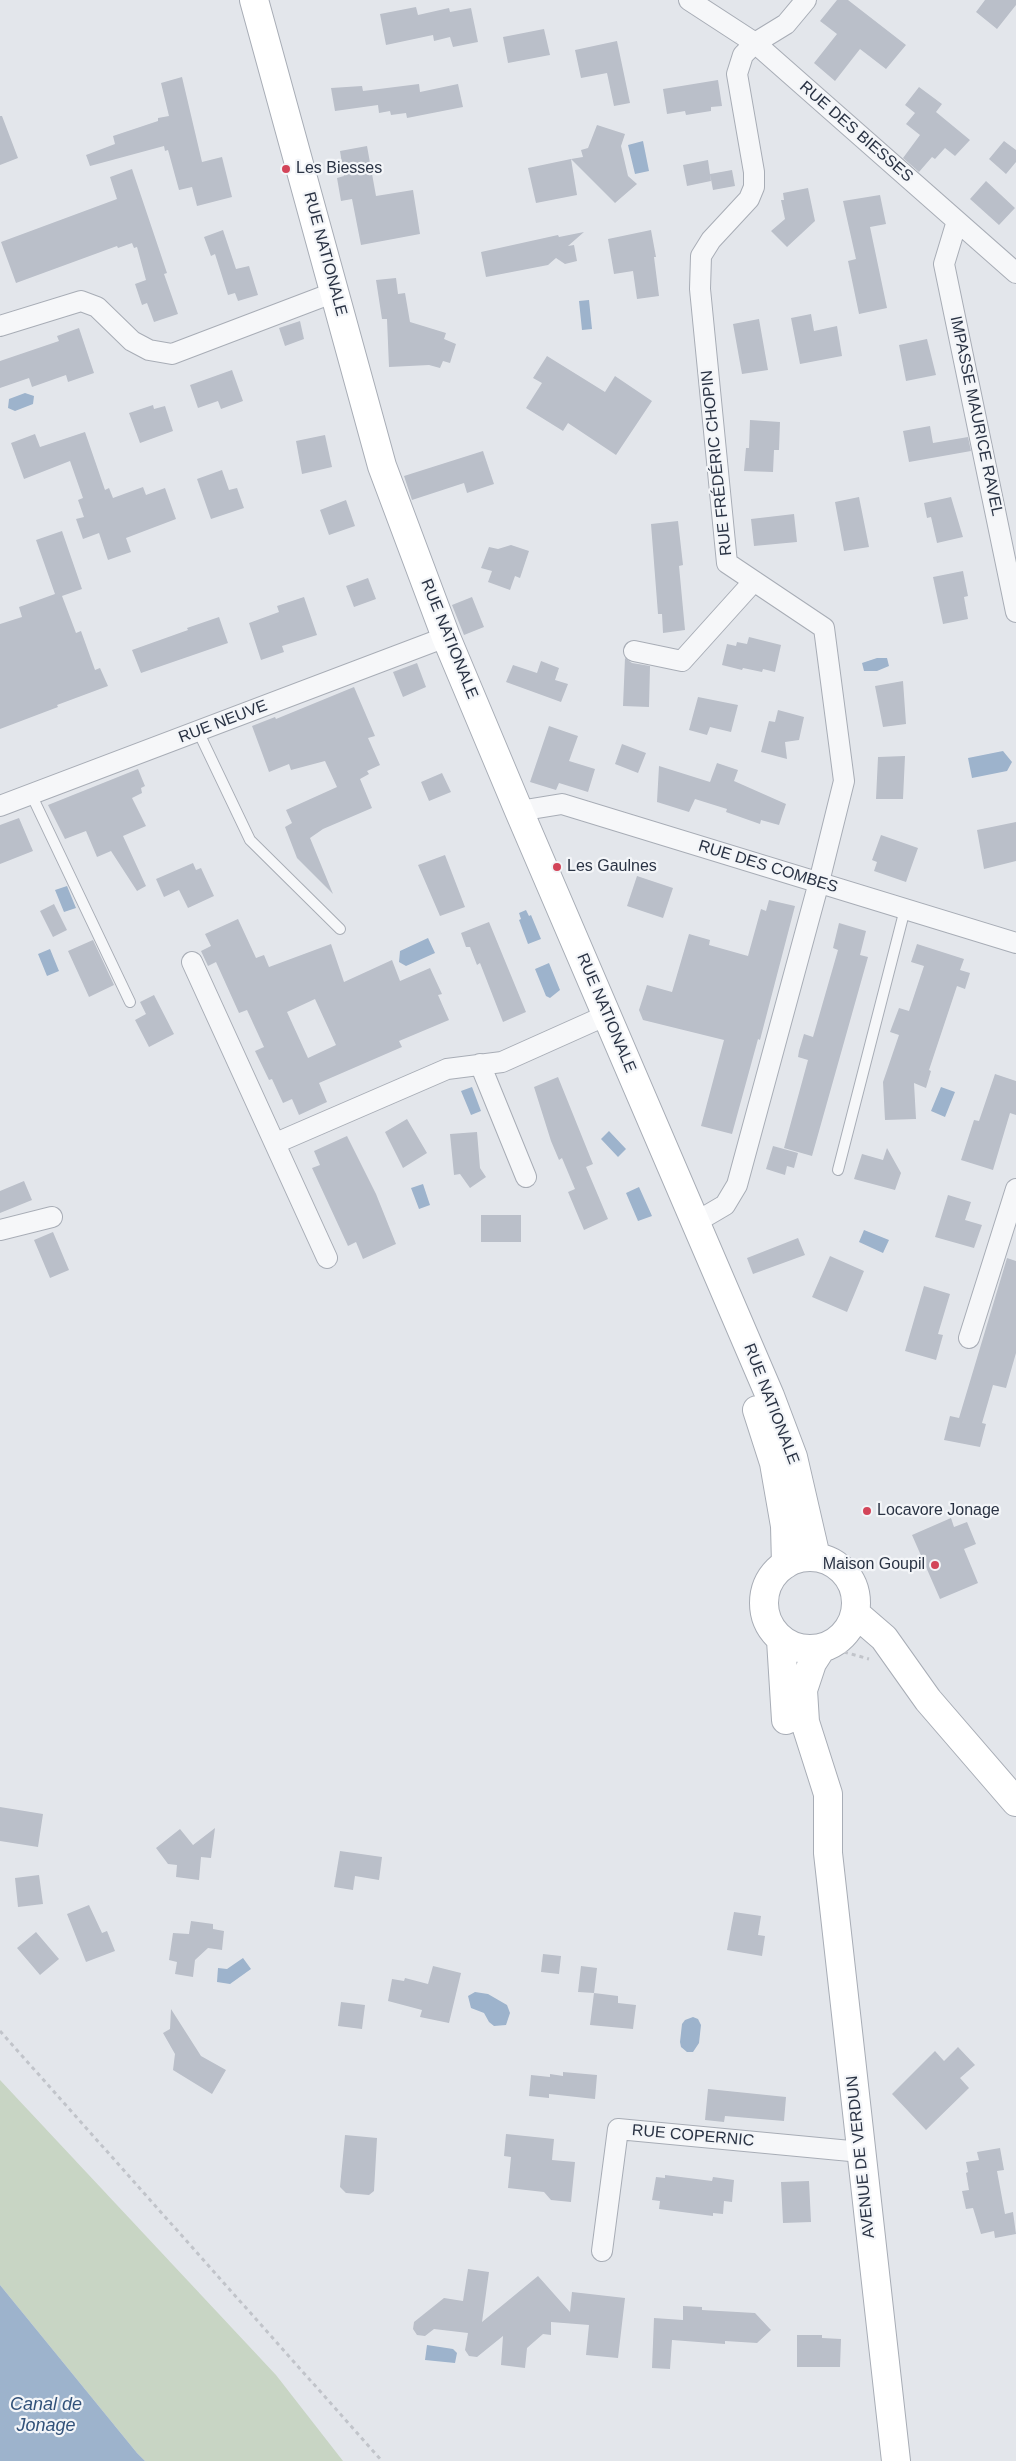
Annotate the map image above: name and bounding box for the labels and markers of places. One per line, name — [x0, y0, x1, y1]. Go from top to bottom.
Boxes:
place label: Les Biesses — [296, 159, 382, 179]
marker: Les Biesses — [280, 163, 292, 175]
place label: Les Gaulnes — [567, 857, 657, 877]
marker: Les Gaulnes — [551, 861, 563, 873]
place label: Locavore Jonage — [877, 1501, 1000, 1521]
marker: Locavore Jonage — [861, 1505, 873, 1517]
place label: Maison Goupil — [823, 1555, 925, 1575]
marker: Maison Goupil — [929, 1559, 941, 1571]

